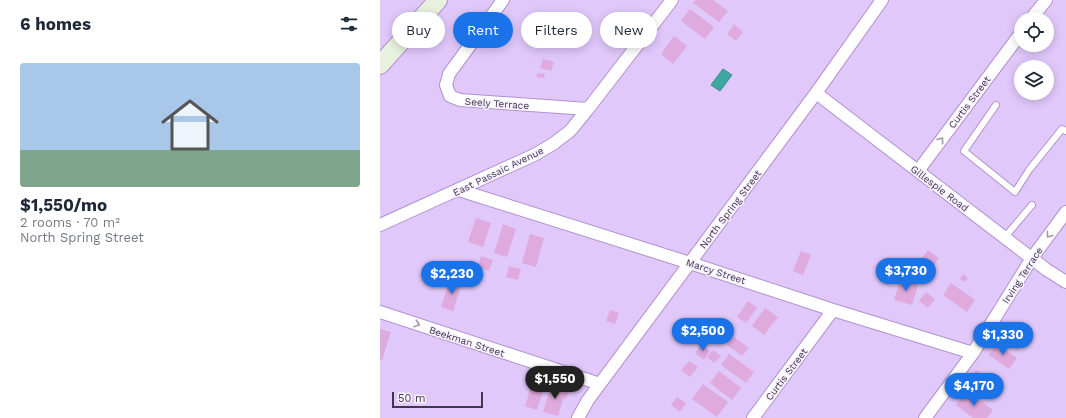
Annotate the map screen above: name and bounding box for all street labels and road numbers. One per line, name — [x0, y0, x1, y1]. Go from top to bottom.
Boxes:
street label: Curtis Street — [946, 73, 993, 131]
street label: Seely Terrace — [464, 96, 530, 111]
street label: East Passaic Avenue — [451, 145, 546, 198]
street label: Gillespie Road — [909, 163, 971, 214]
street label: North Spring Street — [697, 167, 764, 251]
street label: Irving Terrace — [1000, 245, 1045, 306]
street label: Marcy Street — [685, 257, 748, 287]
street label: Beekman Street — [428, 324, 507, 359]
street label: Curtis Street — [763, 345, 810, 403]

